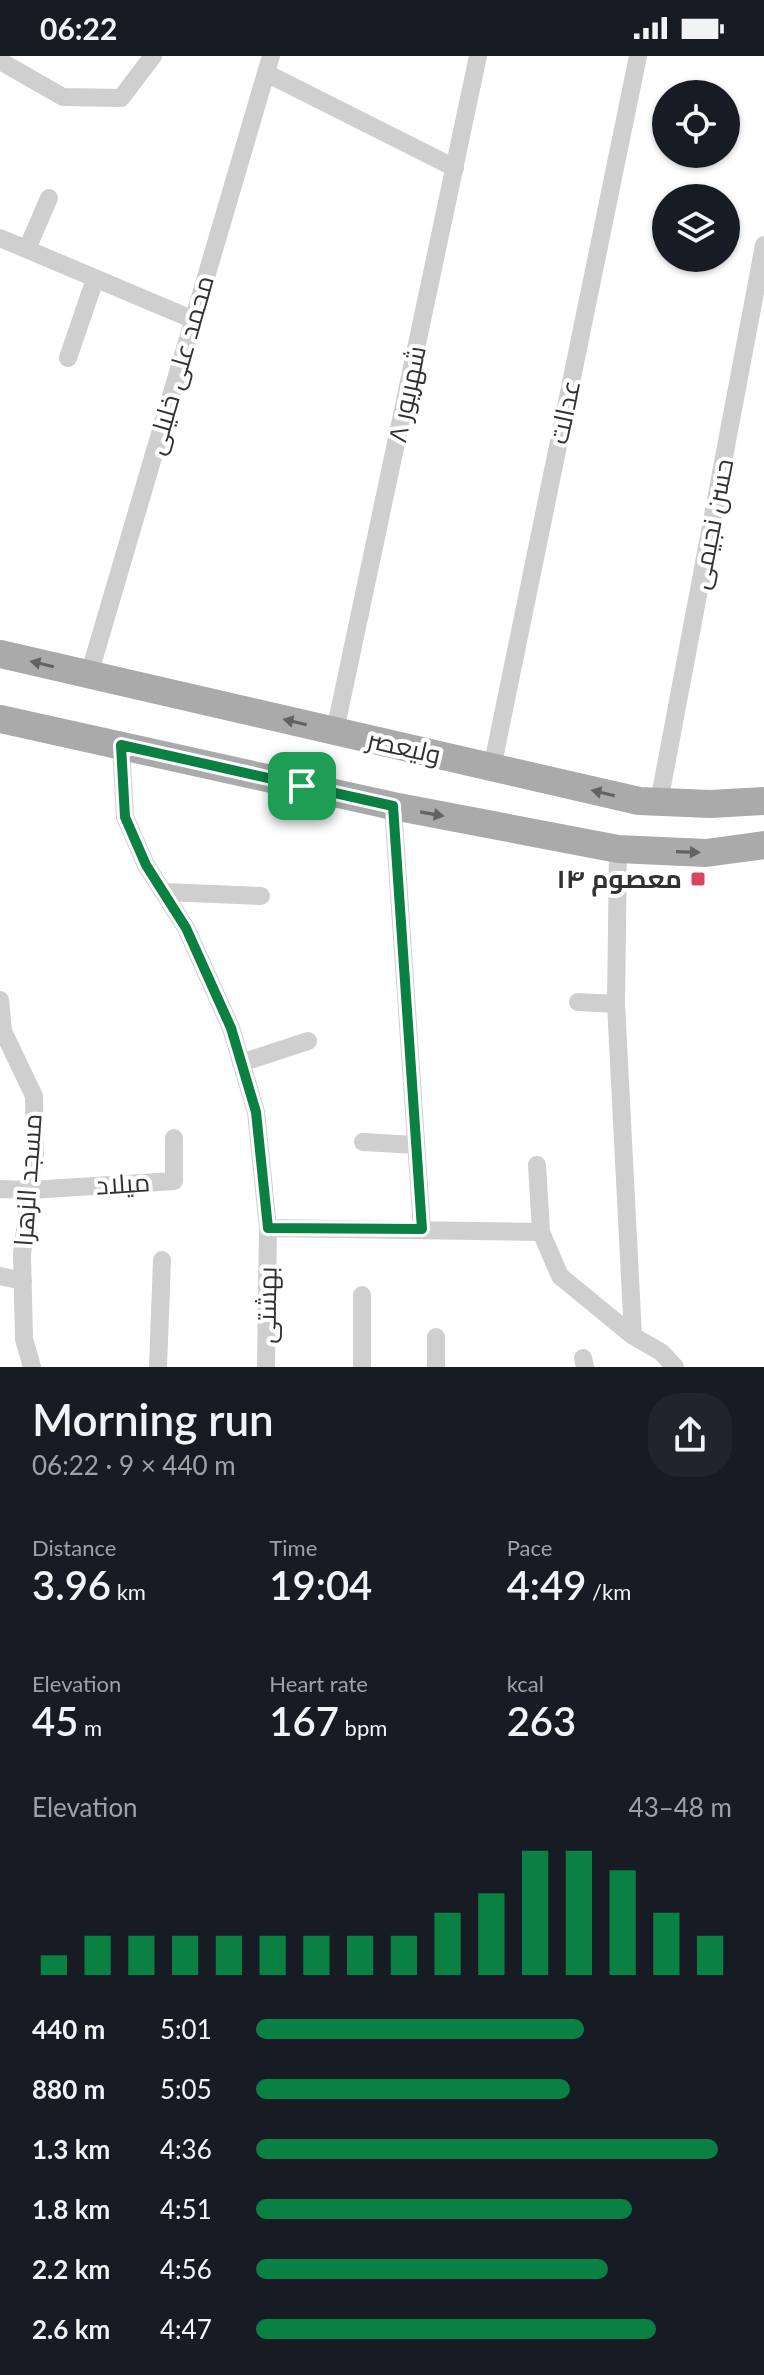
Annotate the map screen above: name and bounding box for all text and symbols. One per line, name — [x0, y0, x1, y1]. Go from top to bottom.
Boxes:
text: 06:22 — [40, 10, 117, 46]
map controls — [652, 80, 740, 272]
button: locate — [652, 80, 740, 168]
button: layers — [652, 184, 740, 272]
street label: محمد علی خلیلی — [138, 272, 221, 458]
street label: ۸ شهریور — [380, 342, 433, 445]
street label: عدالت — [542, 377, 586, 447]
street label: حسن نجیمی — [683, 456, 740, 592]
one-way arrow — [29, 657, 54, 670]
one-way arrow — [282, 715, 307, 728]
street label: ولیعصر — [362, 722, 444, 770]
pin — [268, 752, 336, 820]
icon: arrive — [280, 764, 324, 808]
one-way arrow — [590, 786, 615, 799]
one-way arrow — [419, 808, 444, 820]
one-way arrow — [676, 845, 701, 858]
place label: ۱۴ معصوم — [557, 862, 682, 897]
marker: ۱۴ معصوم — [689, 870, 707, 888]
street label: مسجد الزهرا — [6, 1113, 48, 1247]
street label: میلاد — [95, 1165, 151, 1201]
street label: بهشتی — [249, 1266, 284, 1344]
text: Morning run — [32, 1393, 274, 1445]
button: share — [648, 1393, 732, 1477]
text: 06:22 · 9 × 440 m — [32, 1449, 236, 1481]
text: Distance — [32, 1534, 116, 1561]
text: Time — [269, 1534, 317, 1561]
text: Pace — [507, 1534, 552, 1561]
text: 3.96 — [32, 1561, 111, 1609]
text: 19:04 — [269, 1561, 372, 1609]
text: 4:49 — [507, 1561, 586, 1609]
text: km — [111, 1578, 146, 1605]
text: /km — [586, 1578, 631, 1605]
text: Elevation — [32, 1670, 121, 1697]
text: Heart rate — [269, 1670, 368, 1697]
text: kcal — [507, 1670, 544, 1697]
text: 45 — [32, 1697, 78, 1745]
text: 167 — [269, 1697, 339, 1745]
text: 263 — [507, 1697, 576, 1745]
text: m — [78, 1714, 102, 1741]
text: bpm — [339, 1714, 387, 1741]
text: Elevation — [32, 1791, 138, 1823]
text: 43–48 m — [629, 1791, 732, 1823]
text: 440 m — [32, 2013, 105, 2045]
text: 5:01 — [160, 2013, 212, 2045]
text: 880 m — [32, 2073, 105, 2105]
text: 5:05 — [160, 2073, 212, 2105]
text: 1.3 km — [32, 2133, 110, 2165]
text: 4:36 — [160, 2133, 212, 2165]
text: 1.8 km — [32, 2193, 110, 2225]
text: 4:51 — [160, 2193, 212, 2225]
text: 2.2 km — [32, 2253, 110, 2285]
text: 4:56 — [160, 2253, 212, 2285]
text: 2.6 km — [32, 2313, 110, 2345]
text: 4:47 — [160, 2313, 212, 2345]

